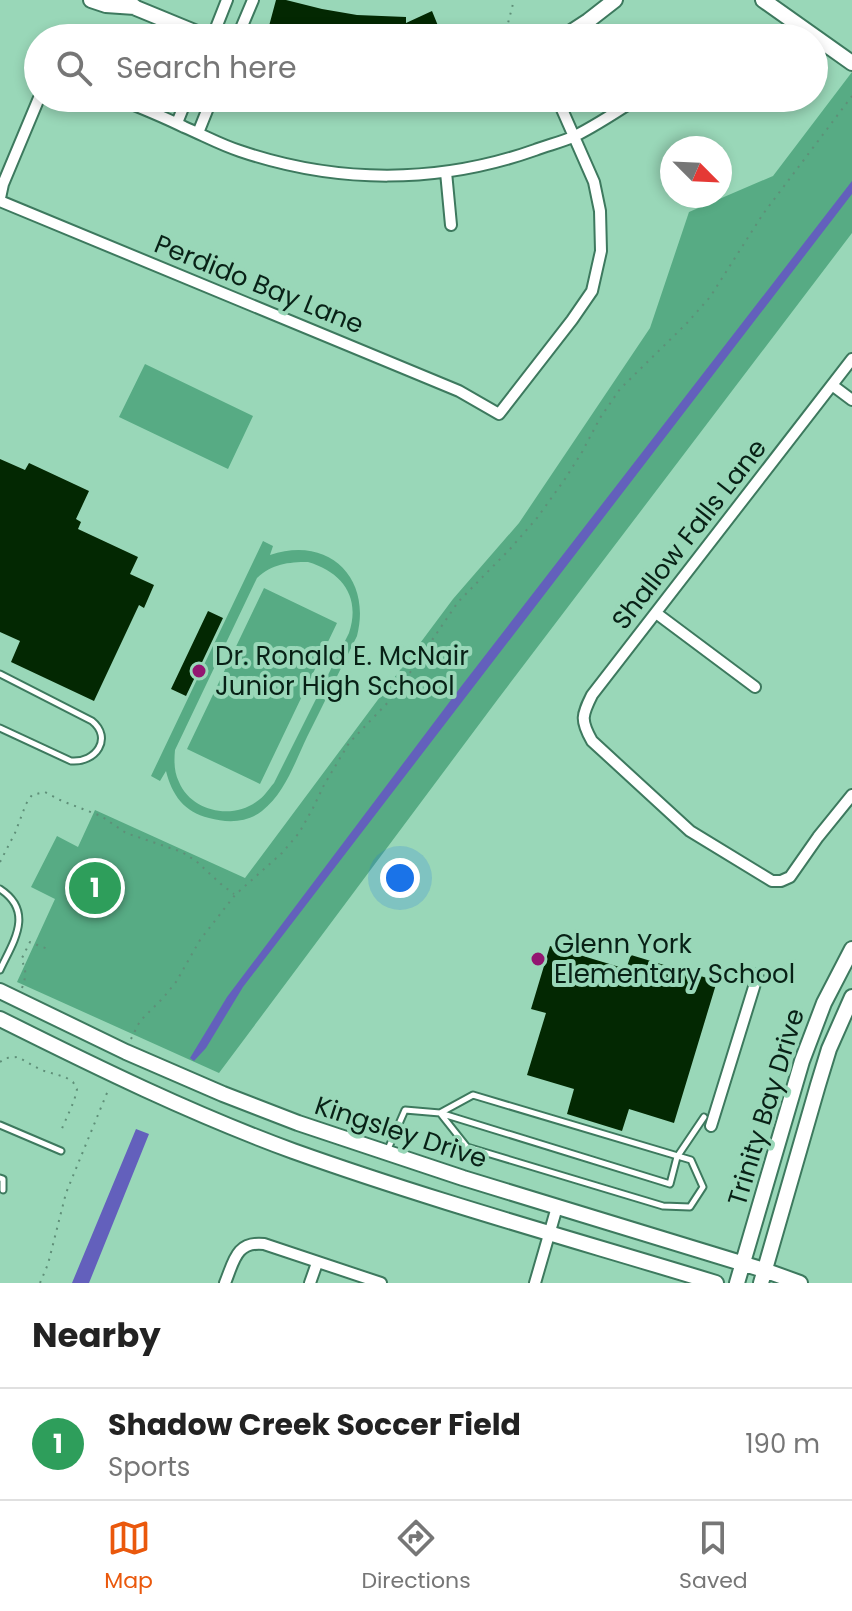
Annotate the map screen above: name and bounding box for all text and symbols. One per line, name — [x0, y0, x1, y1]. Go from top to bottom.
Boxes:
search box — [24, 24, 828, 112]
icon: search — [52, 46, 96, 90]
text: Search here — [116, 46, 297, 89]
north arrow — [660, 136, 732, 208]
street label: Perdido Bay Lane — [149, 226, 369, 342]
street label: Shallow Falls Lane — [603, 431, 775, 637]
place label: Dr. Ronald E. McNair Junior High School — [215, 638, 469, 704]
marker: Dr. Ronald E. McNair Junior High School — [190, 662, 208, 680]
pin: 1 — [69, 858, 121, 918]
your location — [380, 858, 420, 898]
place label: Glenn York Elementary School — [554, 926, 795, 992]
marker: Glenn York Elementary School — [529, 950, 547, 968]
street label: Trinity Bay Drive — [719, 1004, 813, 1210]
street label: Kingsley Drive — [310, 1087, 492, 1177]
text: Nearby — [32, 1311, 161, 1359]
text: Shadow Creek Soccer Field — [108, 1403, 521, 1446]
text: 1 — [53, 1426, 63, 1462]
text: 190 m — [745, 1426, 820, 1462]
text: Sports — [108, 1449, 190, 1485]
tab: Map — [104, 1516, 153, 1597]
tab: Directions — [361, 1516, 471, 1597]
tab: Saved — [679, 1516, 748, 1597]

